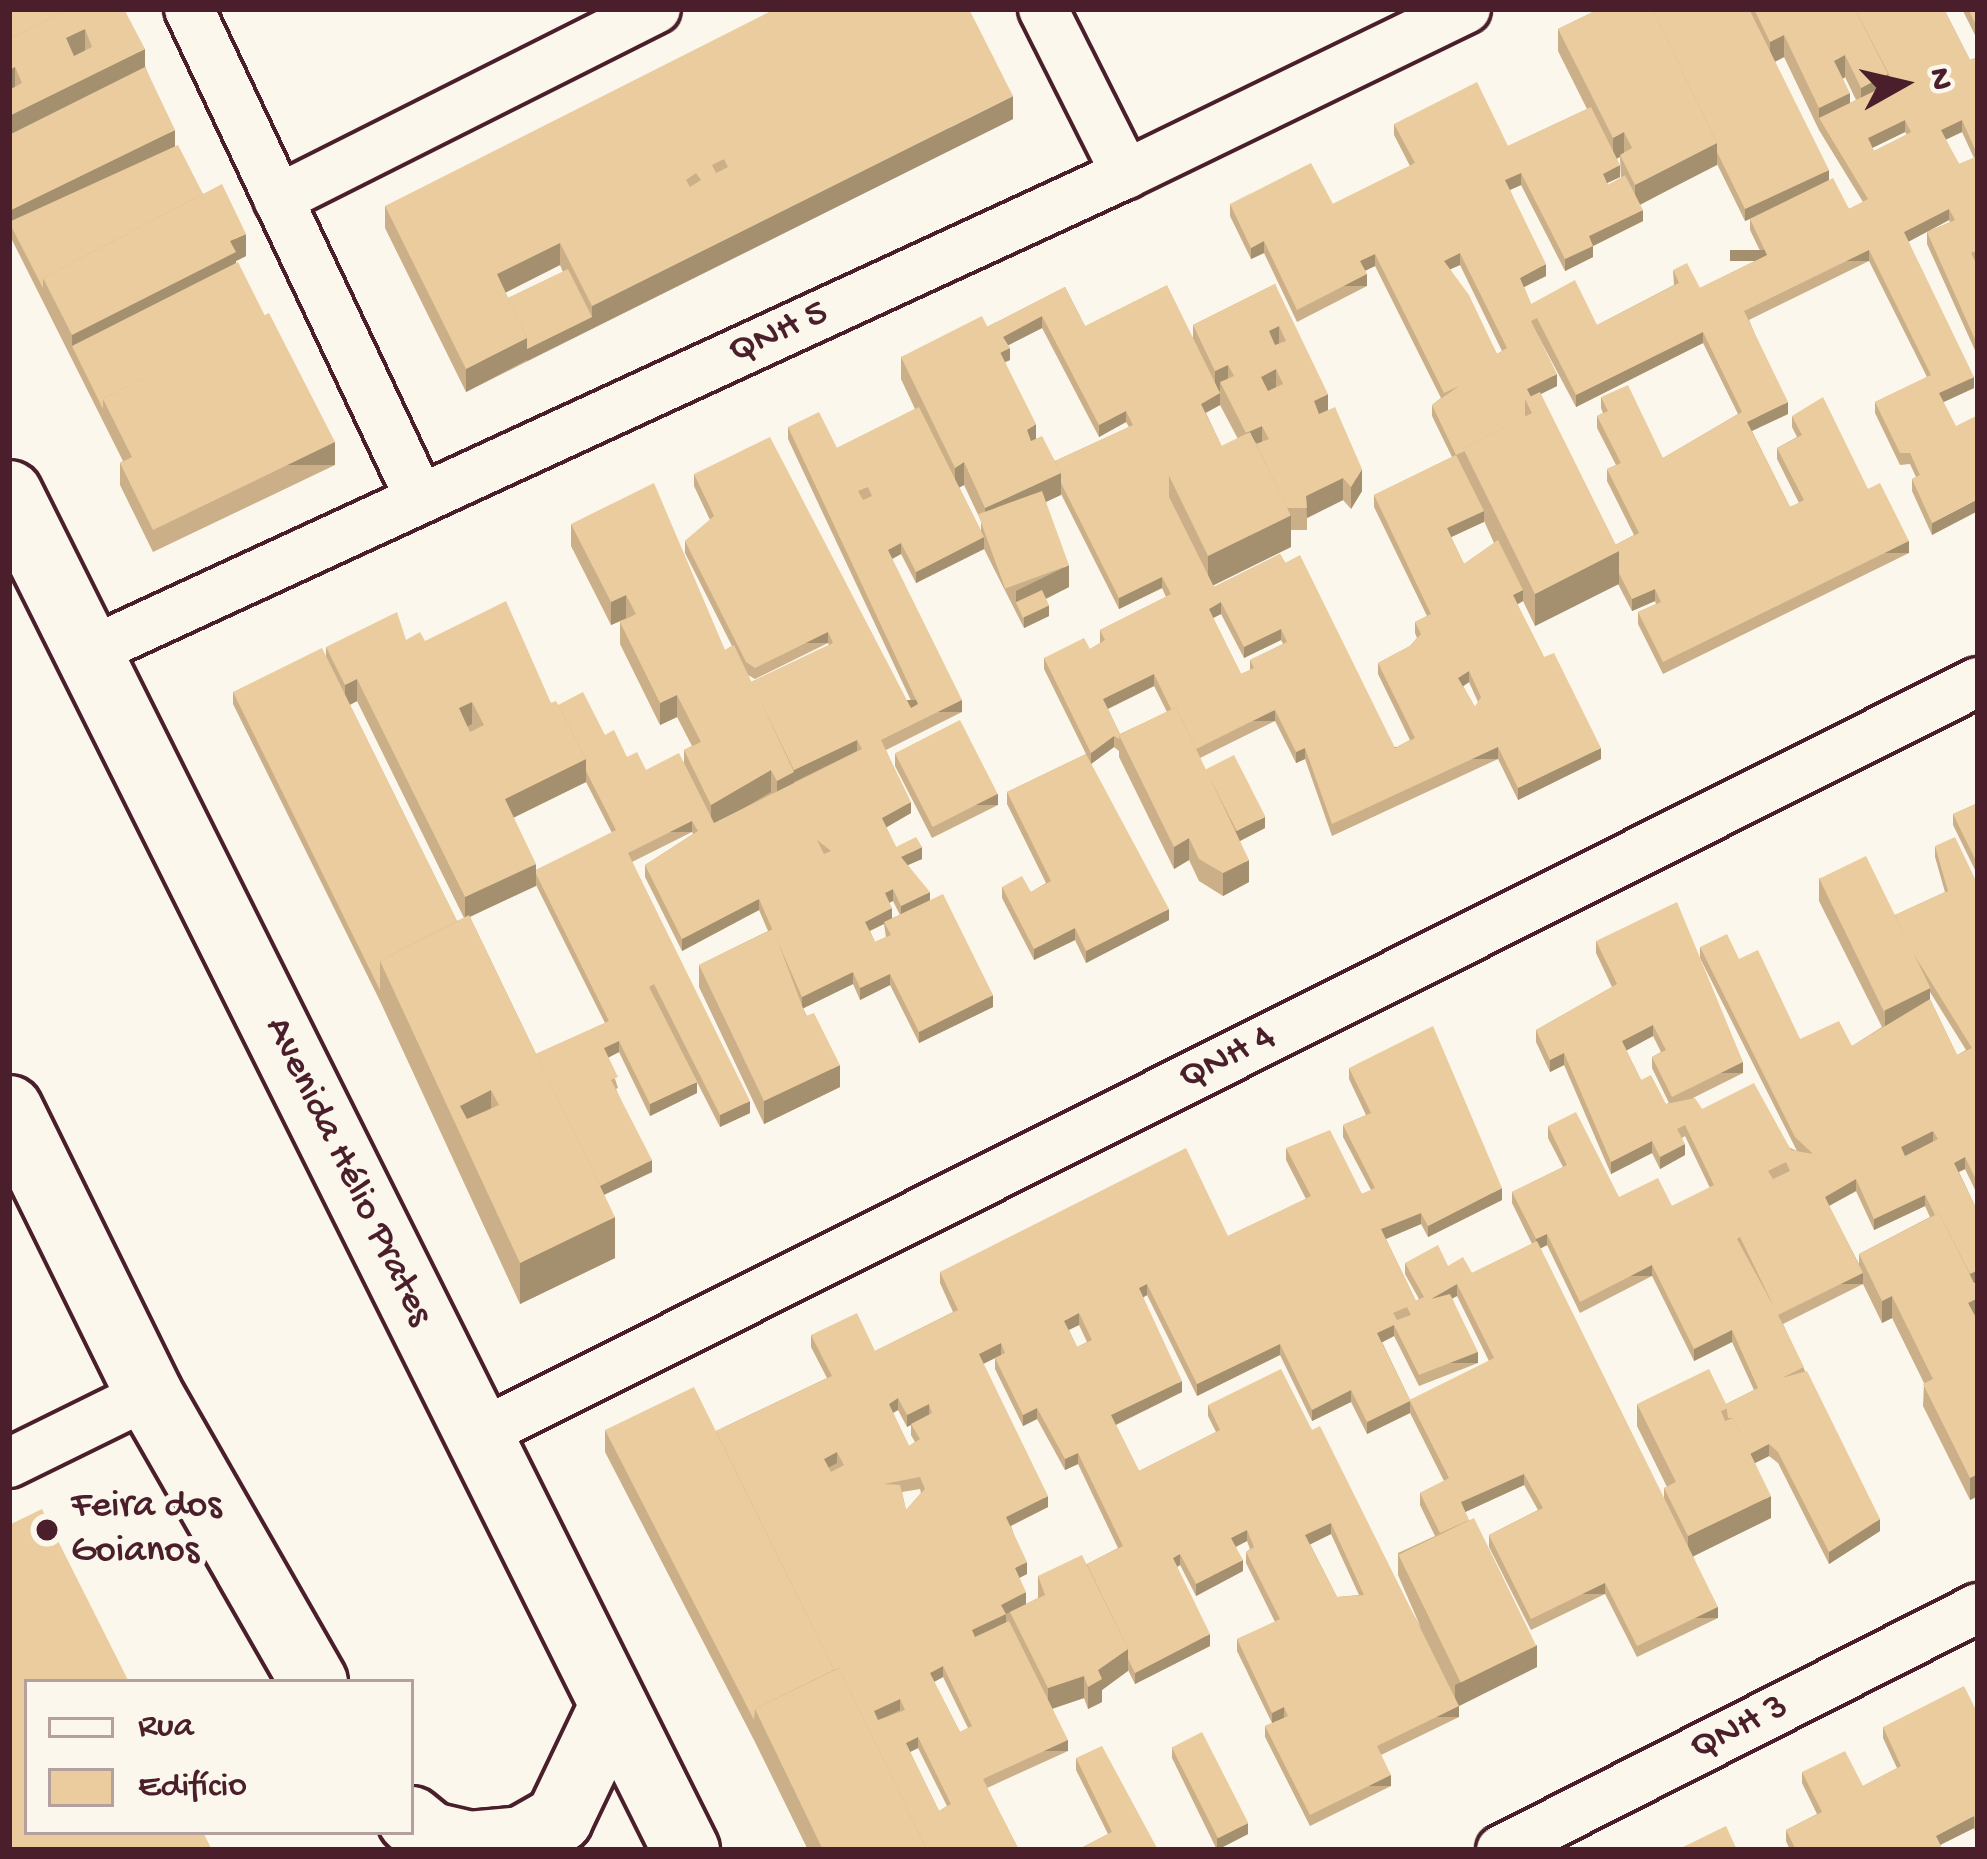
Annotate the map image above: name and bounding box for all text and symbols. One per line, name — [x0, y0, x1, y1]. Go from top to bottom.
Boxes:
north arrow — [1843, 24, 1963, 144]
text: N — [1918, 66, 1959, 92]
street label: QNH 5 — [722, 291, 836, 377]
street label: Avenida Hélio Prates — [252, 1010, 442, 1334]
street label: QNH 4 — [1172, 1015, 1284, 1103]
place label: Feira dos Goianos — [71, 1485, 222, 1576]
marker: Feira dos Goianos — [34, 1517, 60, 1543]
legend — [24, 1679, 414, 1835]
street label: QNH 3 — [1683, 1685, 1797, 1773]
text: Rua — [138, 1706, 194, 1749]
text: Edifício — [138, 1766, 247, 1809]

